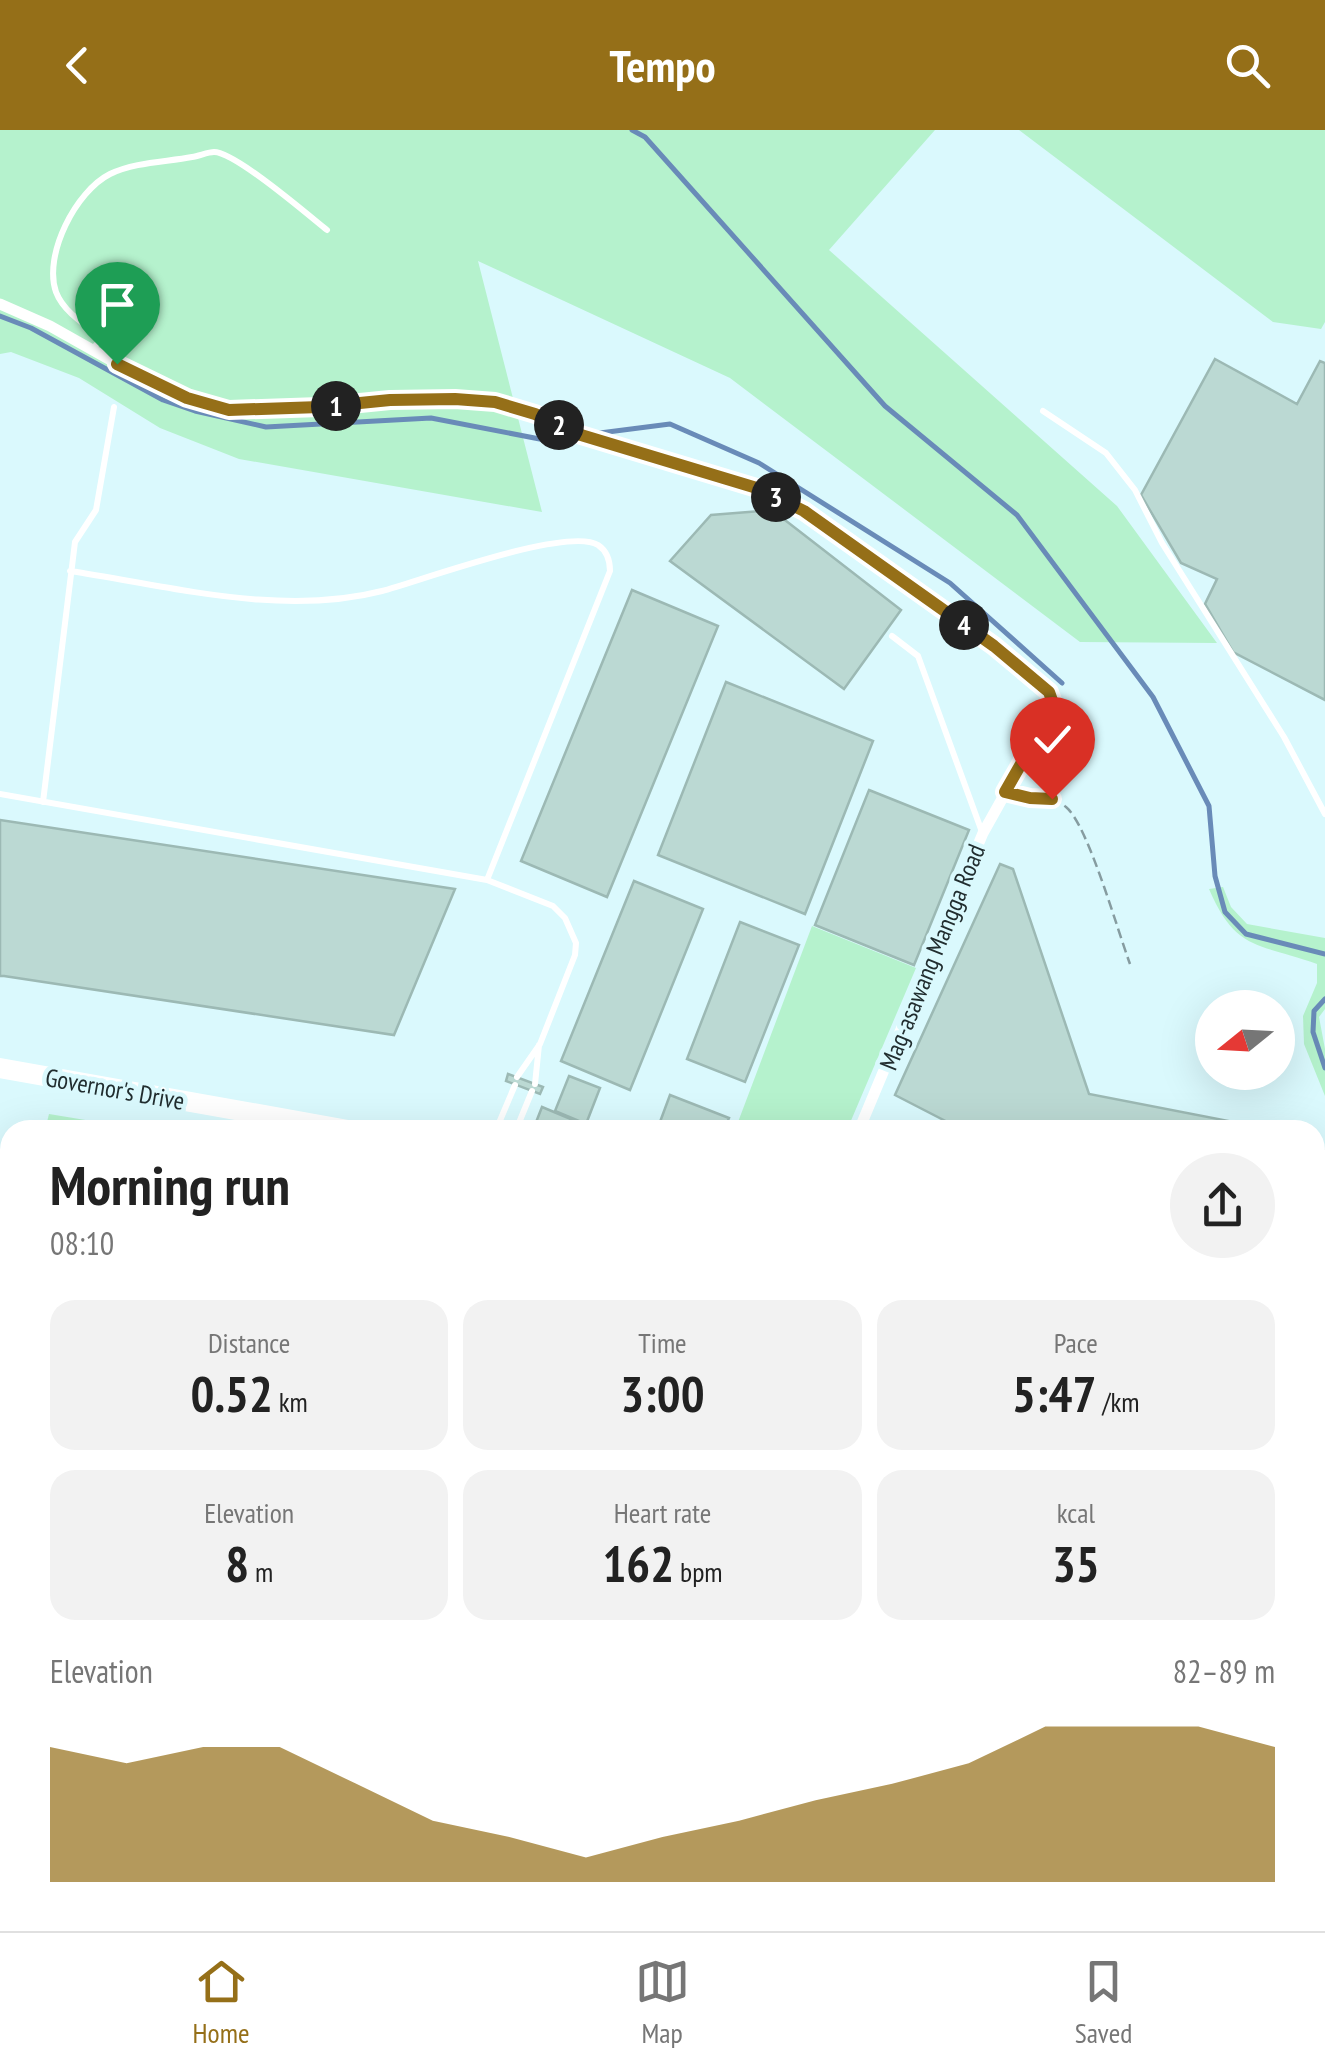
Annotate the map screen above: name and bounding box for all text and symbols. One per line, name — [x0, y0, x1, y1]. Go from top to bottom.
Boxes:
text: Tempo — [610, 36, 715, 94]
icon: back — [50, 38, 105, 93]
icon: search — [1220, 38, 1275, 93]
pin — [75, 262, 160, 365]
icon: arrive — [90, 277, 145, 332]
pin: 1 — [311, 381, 361, 431]
text: 1 — [329, 387, 343, 424]
pin: 2 — [534, 400, 584, 450]
text: 2 — [552, 406, 566, 443]
pin: 3 — [751, 472, 801, 522]
text: 3 — [769, 478, 783, 515]
pin: 4 — [939, 600, 989, 650]
text: 4 — [957, 606, 971, 643]
pin — [1010, 697, 1095, 800]
icon: check — [1025, 712, 1080, 767]
street label: Mag-asawang Mangga Road — [872, 839, 992, 1075]
north arrow — [1195, 990, 1295, 1090]
map controls — [1195, 990, 1295, 1090]
street label: Governor's Drive — [43, 1061, 187, 1117]
text: Morning run — [50, 1149, 290, 1220]
button: share — [1170, 1153, 1275, 1258]
text: 08:10 — [50, 1222, 114, 1264]
text: Distance — [208, 1324, 290, 1361]
text: Time — [638, 1324, 687, 1361]
text: Pace — [1054, 1324, 1098, 1361]
text: 0.52 — [190, 1361, 273, 1426]
text: 3:00 — [620, 1361, 705, 1426]
text: 5:47 — [1012, 1361, 1096, 1426]
text: km — [273, 1383, 308, 1420]
text: /km — [1096, 1383, 1140, 1420]
text: Elevation — [204, 1494, 294, 1531]
text: Heart rate — [614, 1494, 711, 1531]
text: kcal — [1057, 1494, 1095, 1531]
text: 8 — [225, 1531, 249, 1596]
text: 162 — [602, 1531, 674, 1596]
text: 35 — [1052, 1531, 1100, 1596]
text: m — [249, 1553, 273, 1590]
text: bpm — [674, 1553, 723, 1590]
text: Elevation — [50, 1650, 153, 1692]
text: 82–89 m — [1173, 1650, 1275, 1692]
tab: Home — [193, 1954, 249, 2051]
tab: Map — [635, 1954, 690, 2051]
tab: Saved — [1075, 1954, 1132, 2051]

